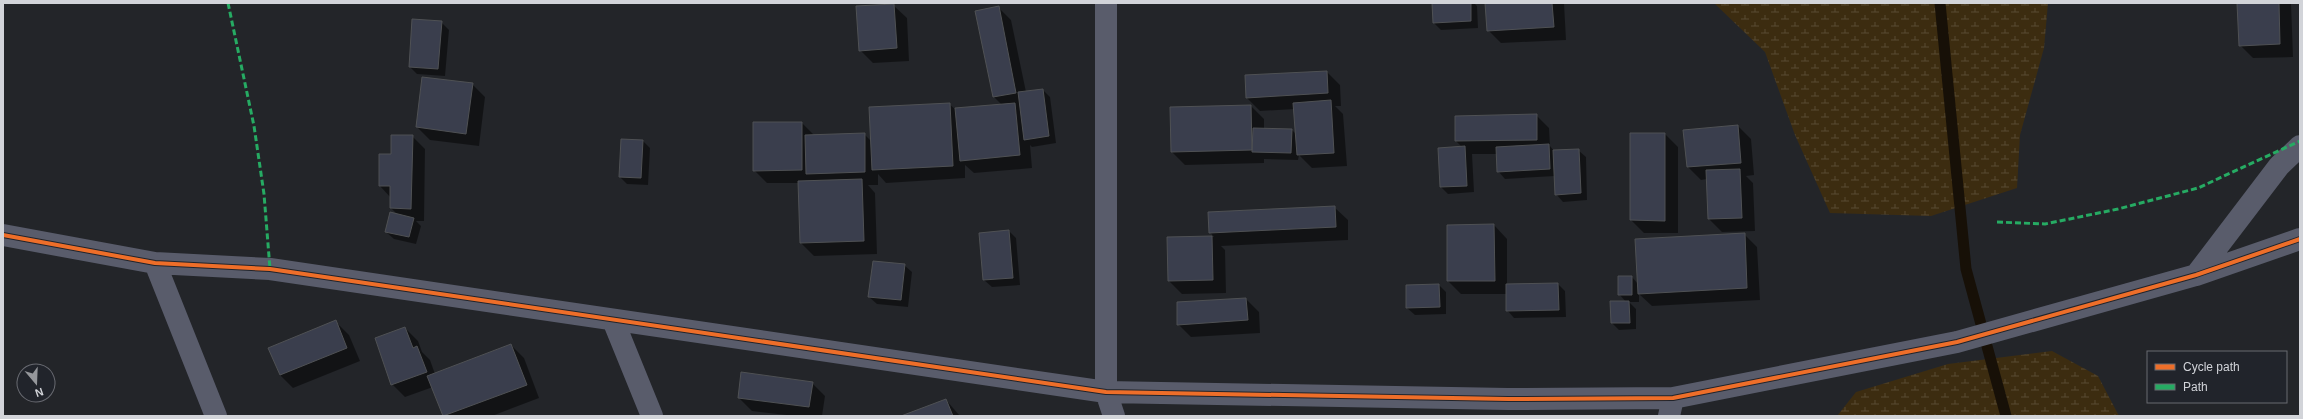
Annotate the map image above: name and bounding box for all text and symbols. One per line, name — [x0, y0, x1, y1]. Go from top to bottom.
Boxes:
legend — [2147, 351, 2287, 403]
text: Cycle path — [2183, 360, 2240, 374]
north arrow — [16, 363, 56, 403]
text: Path — [2183, 380, 2208, 394]
text: N — [33, 385, 45, 399]

